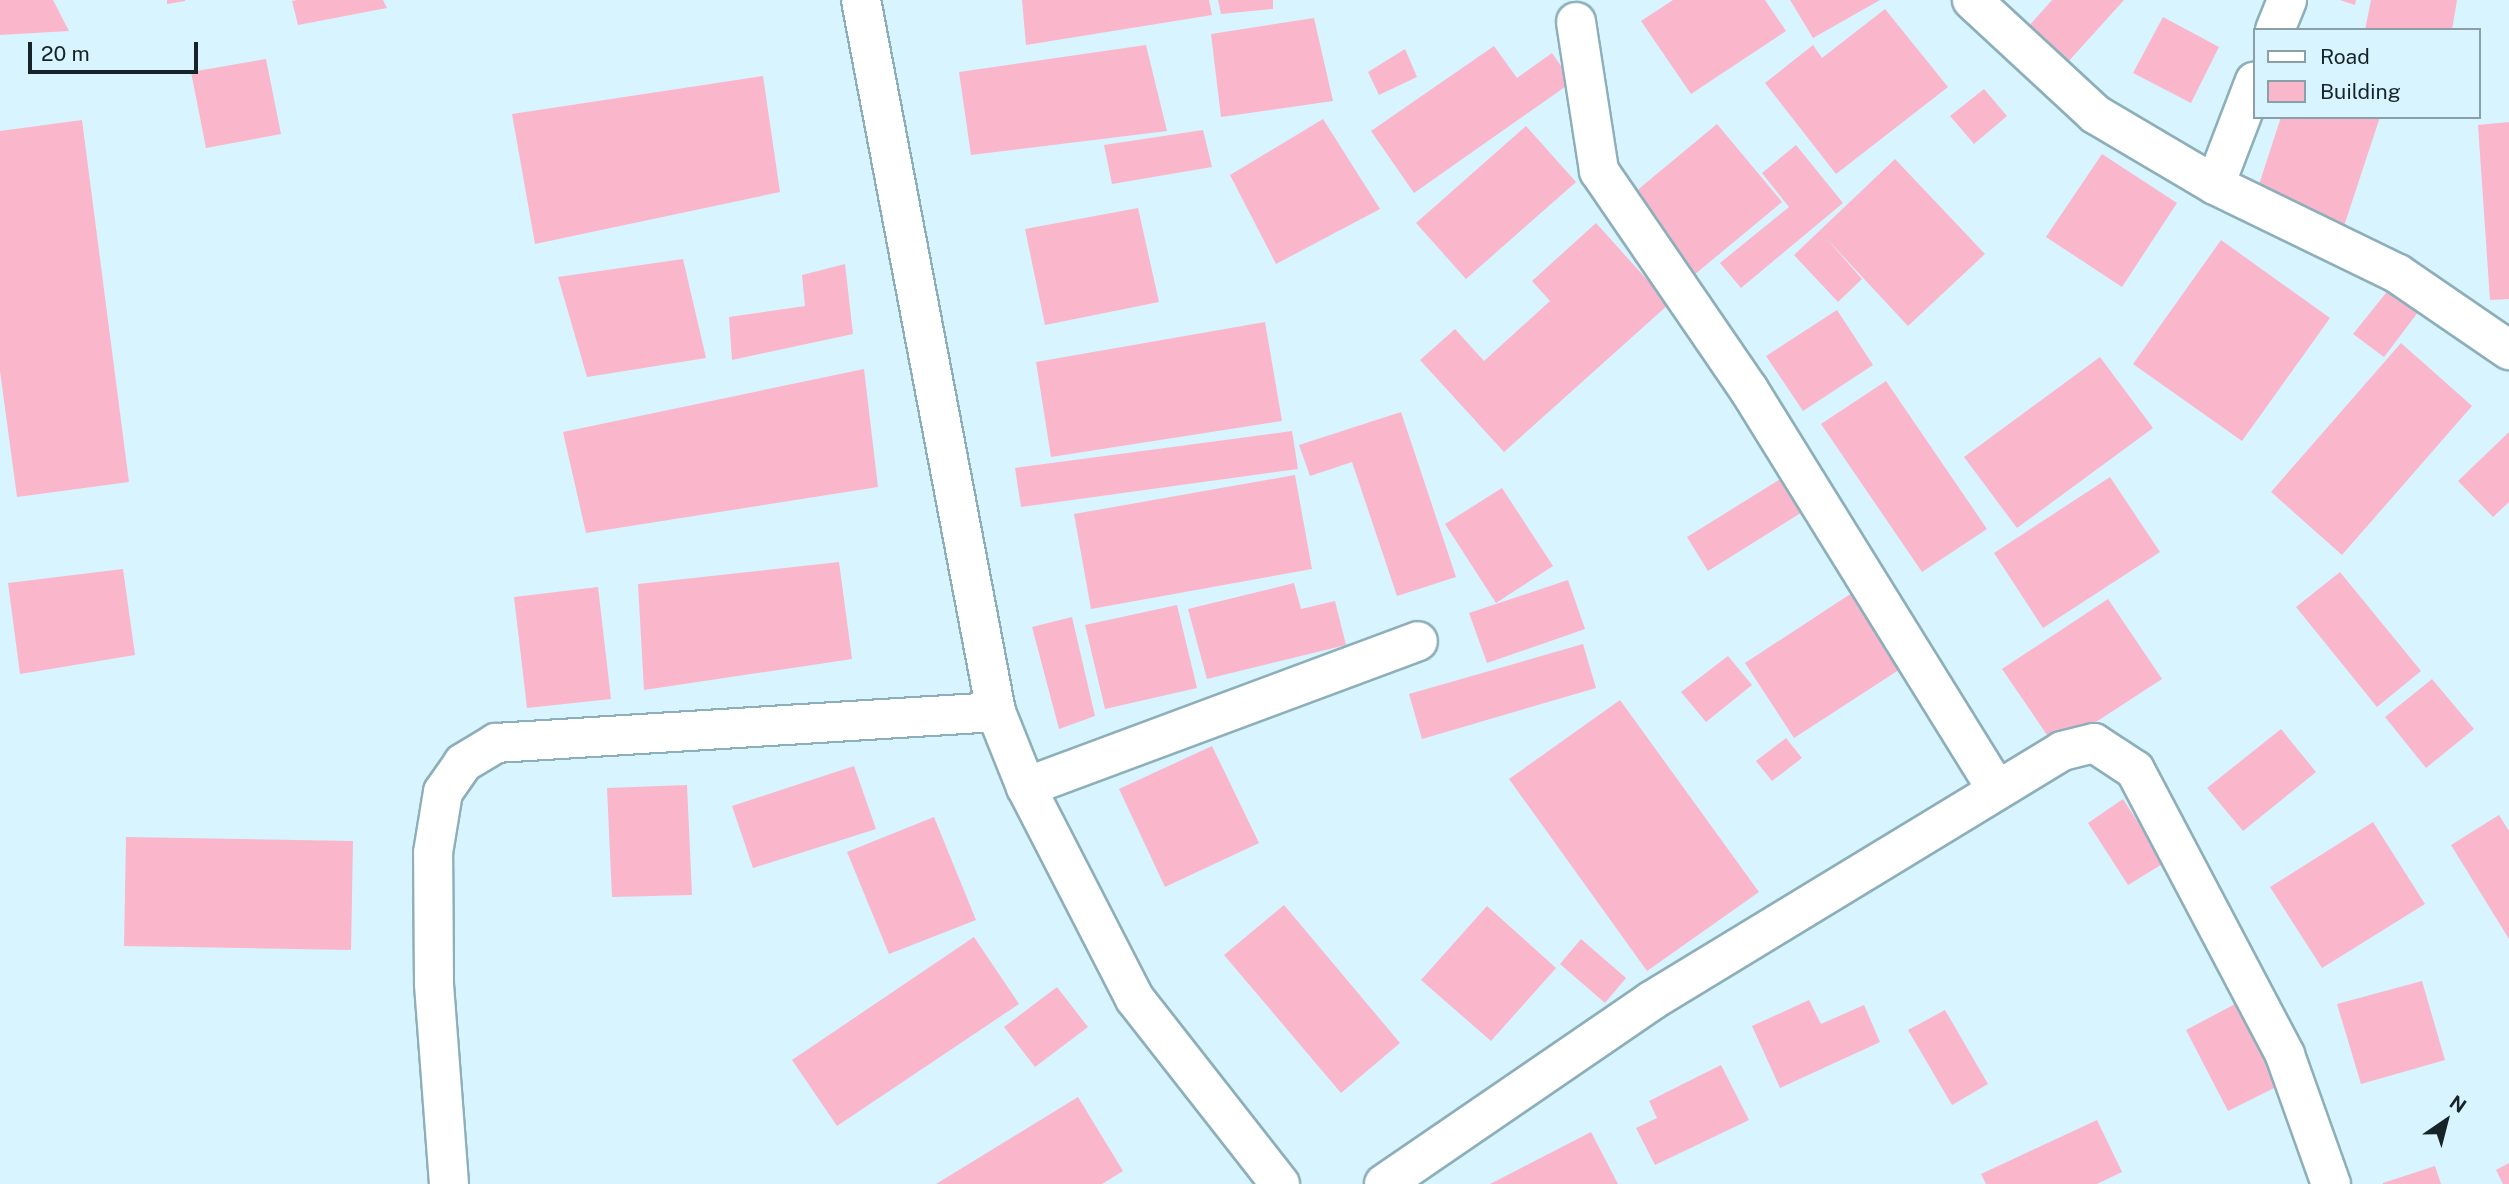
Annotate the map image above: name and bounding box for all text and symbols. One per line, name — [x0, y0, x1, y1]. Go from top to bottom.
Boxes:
scale bar — [32, 28, 201, 72]
legend — [2254, 28, 2481, 119]
text: 20 m — [41, 41, 90, 66]
text: Road — [2320, 44, 2370, 69]
text: Building — [2320, 79, 2401, 104]
north arrow — [2411, 1086, 2481, 1156]
text: N — [2446, 1091, 2470, 1117]

